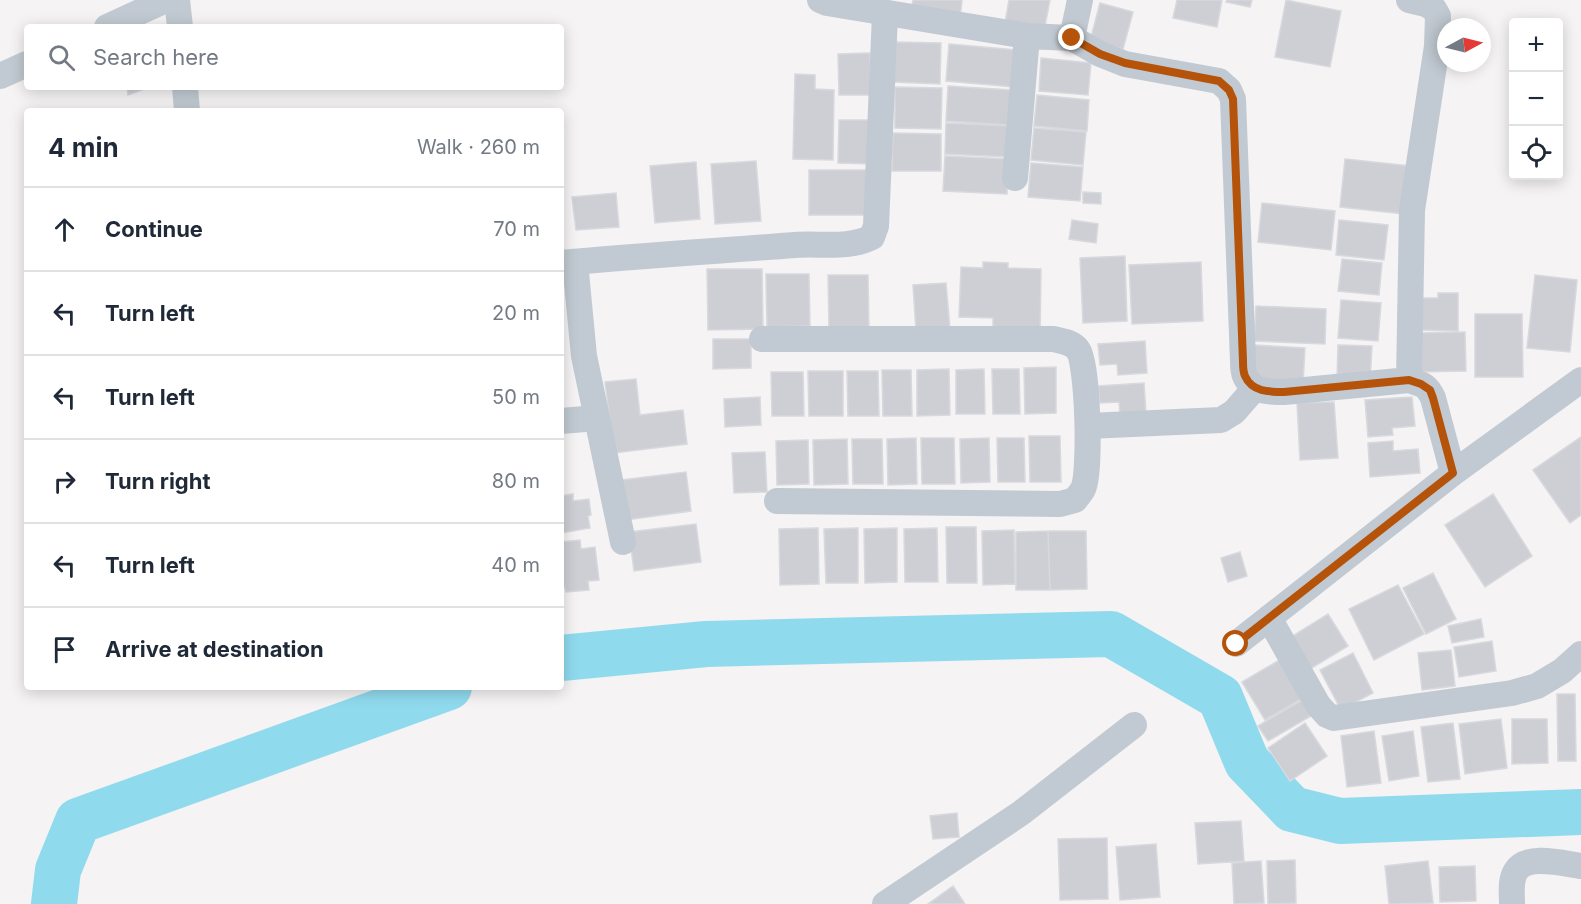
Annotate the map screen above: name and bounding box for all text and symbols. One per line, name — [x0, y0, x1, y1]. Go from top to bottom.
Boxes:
north arrow — [1437, 18, 1491, 72]
map controls — [1509, 18, 1563, 180]
button: + — [1509, 18, 1563, 72]
search box — [24, 24, 564, 90]
route end — [1058, 24, 1084, 50]
icon: search — [45, 41, 78, 74]
text: Search here — [93, 44, 219, 70]
button: − — [1509, 72, 1563, 126]
button: locate — [1509, 126, 1563, 180]
text: 4 min — [48, 132, 119, 163]
text: Walk · 260 m — [417, 135, 540, 159]
icon: ahead — [48, 213, 81, 246]
text: Continue — [105, 216, 203, 242]
text: 70 m — [493, 217, 540, 241]
icon: left — [48, 297, 81, 330]
text: Turn left — [105, 300, 195, 326]
text: 20 m — [492, 301, 540, 325]
icon: left — [48, 381, 81, 414]
text: Turn left — [105, 384, 195, 410]
text: 50 m — [492, 385, 540, 409]
icon: right — [48, 465, 81, 498]
text: Turn right — [105, 468, 211, 494]
text: 80 m — [492, 469, 540, 493]
icon: left — [48, 549, 81, 582]
text: Turn left — [105, 552, 195, 578]
text: 40 m — [491, 553, 540, 577]
route start — [1222, 630, 1248, 656]
icon: arrive — [48, 633, 81, 666]
text: Arrive at destination — [105, 636, 324, 662]

